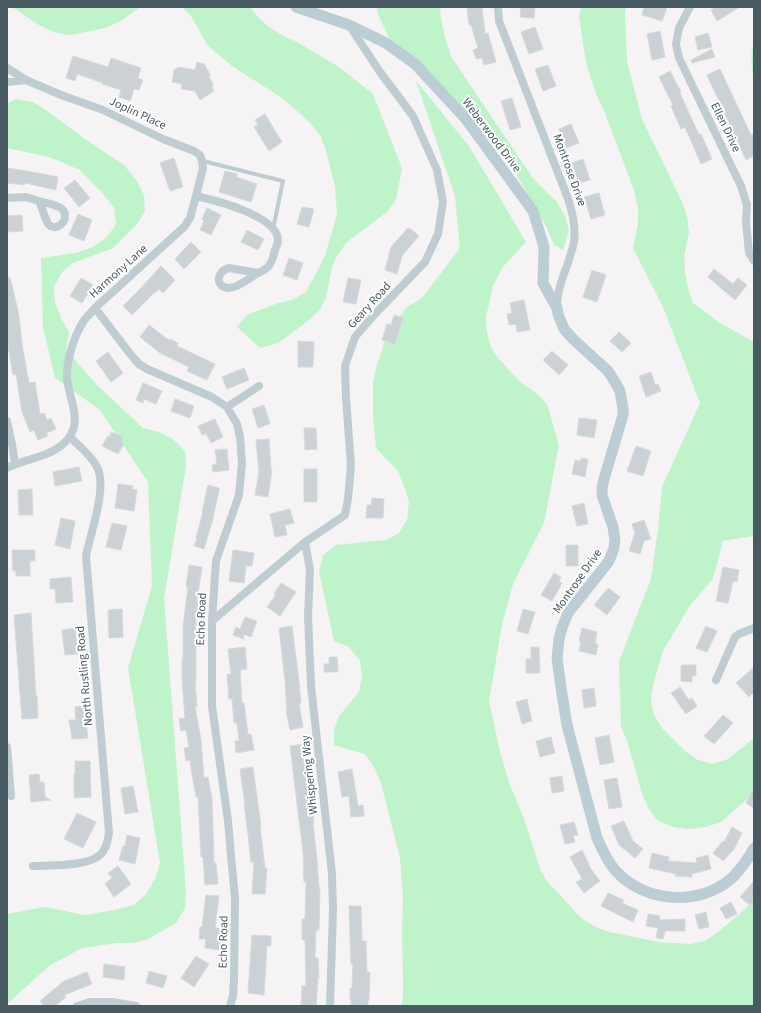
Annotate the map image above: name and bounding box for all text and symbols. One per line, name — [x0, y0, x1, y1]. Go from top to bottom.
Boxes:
street label: Joplin Place — [107, 93, 169, 134]
street label: Weberwood Drive — [458, 95, 525, 176]
street label: Ellen Drive — [706, 100, 745, 155]
street label: Montrose Drive — [549, 132, 590, 209]
street label: Harmony Lane — [85, 240, 151, 302]
street label: Geary Road — [344, 278, 395, 332]
street label: Montrose Drive — [549, 545, 606, 617]
street label: Echo Road — [192, 592, 211, 646]
street label: North Rustling Road — [72, 625, 97, 727]
street label: Whispering Way — [297, 734, 322, 815]
street label: Echo Road — [215, 915, 232, 969]

